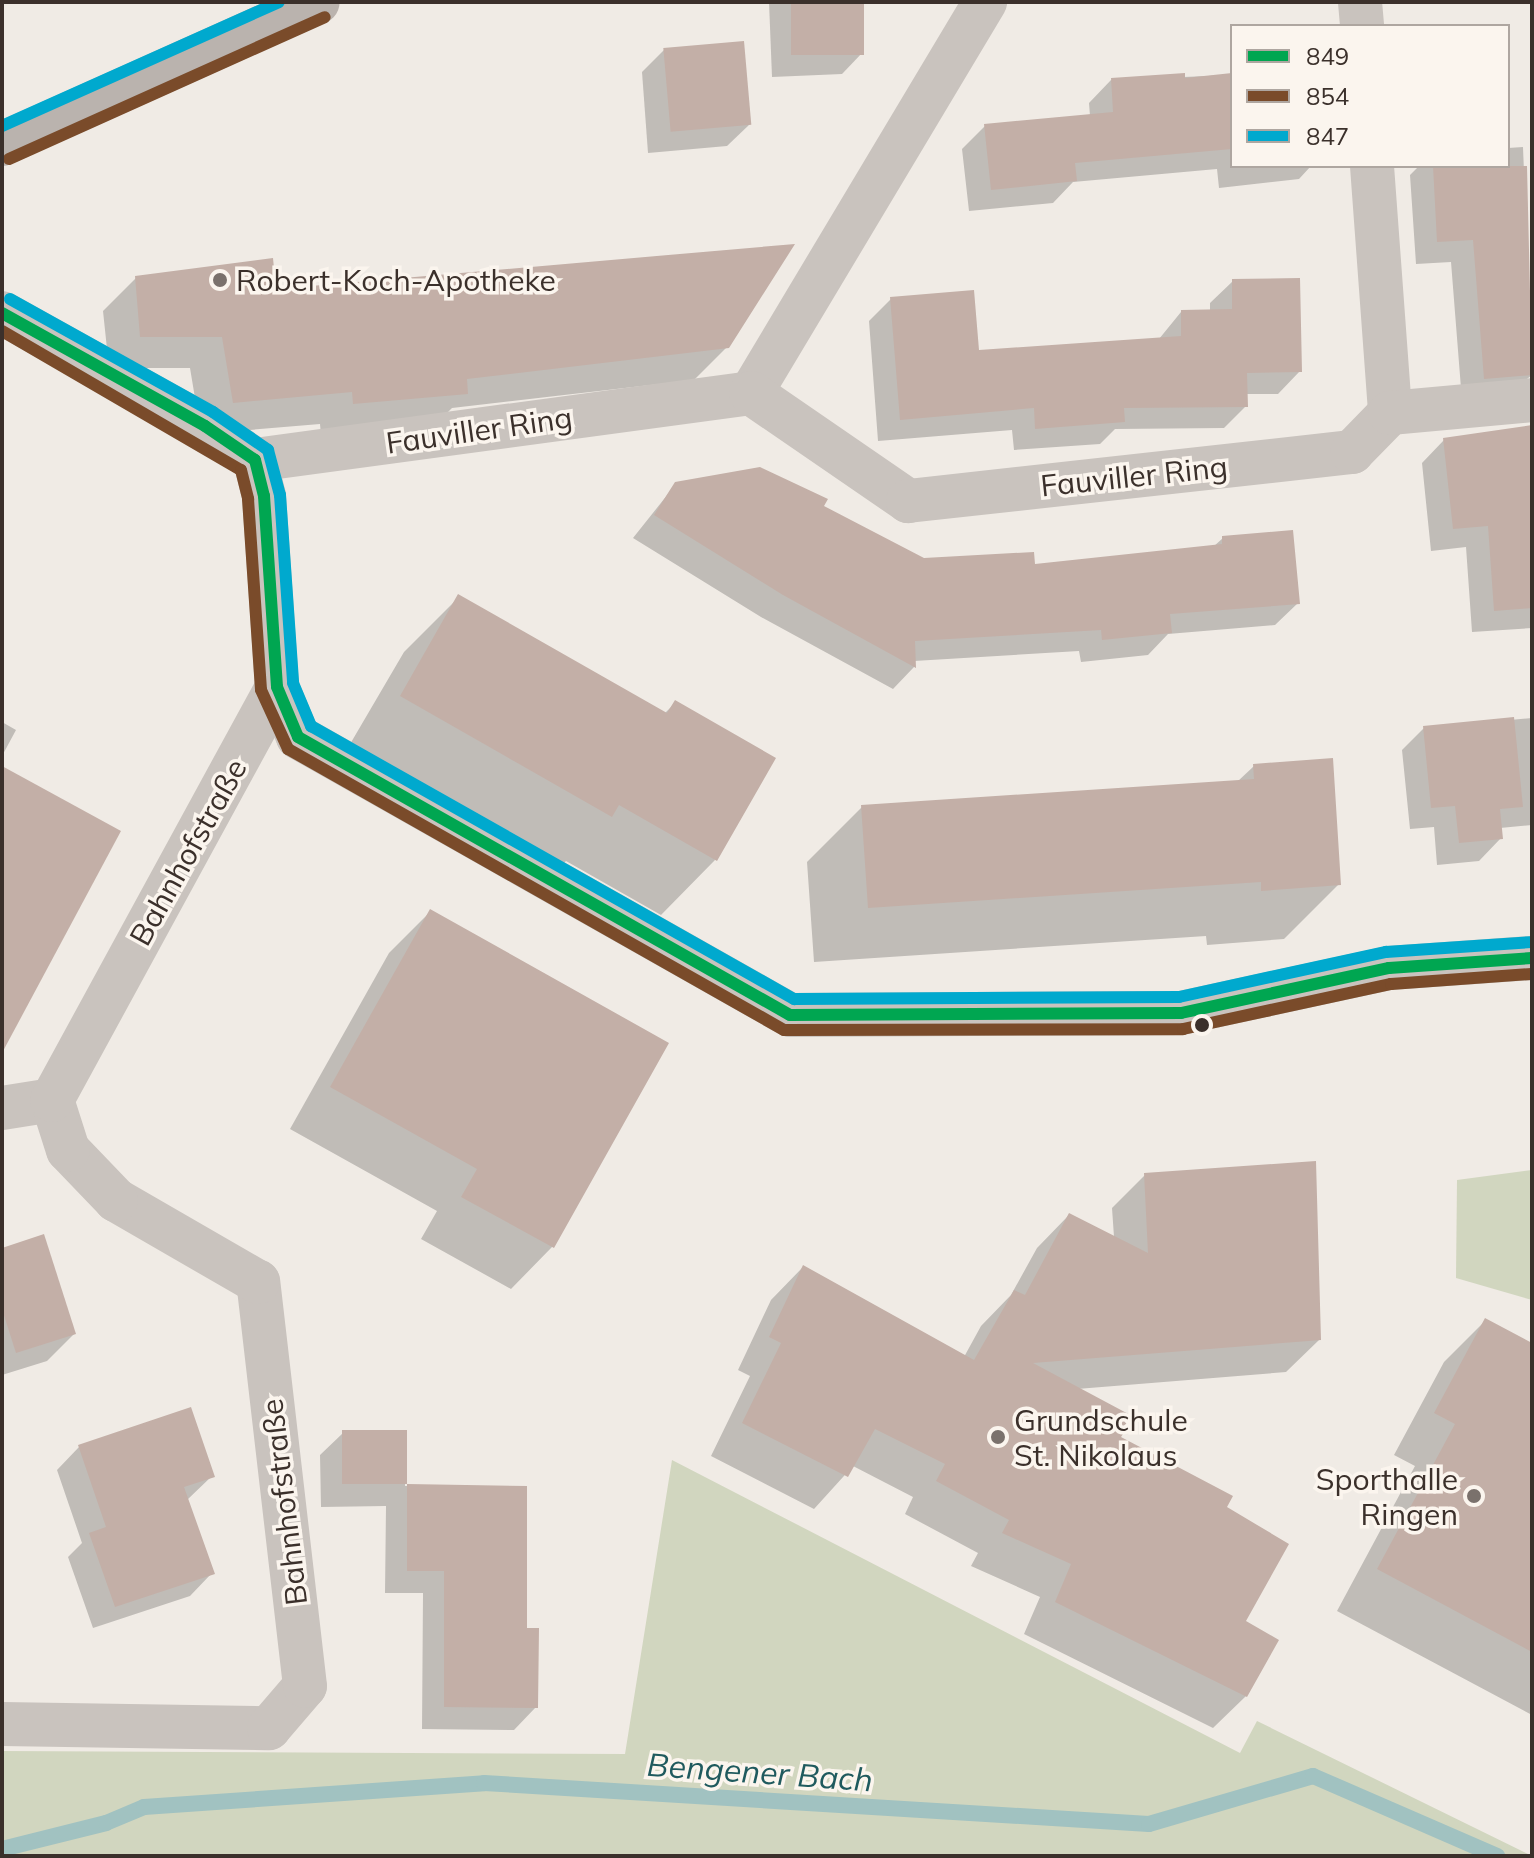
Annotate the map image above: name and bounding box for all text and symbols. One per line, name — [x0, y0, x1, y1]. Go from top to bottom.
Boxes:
legend — [1230, 24, 1510, 168]
text: 849 — [1306, 41, 1349, 71]
text: 854 — [1306, 81, 1349, 111]
text: 847 — [1306, 121, 1349, 151]
place label: Robert-Koch-Apotheke — [236, 262, 556, 298]
marker: Robert-Koch-Apotheke — [211, 271, 229, 289]
street label: Fauviller Ring — [384, 399, 574, 461]
street label: Fauviller Ring — [1039, 448, 1229, 504]
street label: Bahnhofstraße — [122, 753, 254, 951]
unlabelled marker — [1194, 1017, 1210, 1033]
street label: Bahnhofstraße — [253, 1397, 315, 1607]
place label: Grundschule St. Nikolaus — [1014, 1402, 1188, 1472]
marker: Grundschule St. Nikolaus — [989, 1428, 1007, 1446]
place label: Sporthalle Ringen — [1316, 1461, 1458, 1532]
marker: Sporthalle Ringen — [1465, 1487, 1483, 1505]
water label: Bengener Bach — [646, 1745, 874, 1799]

